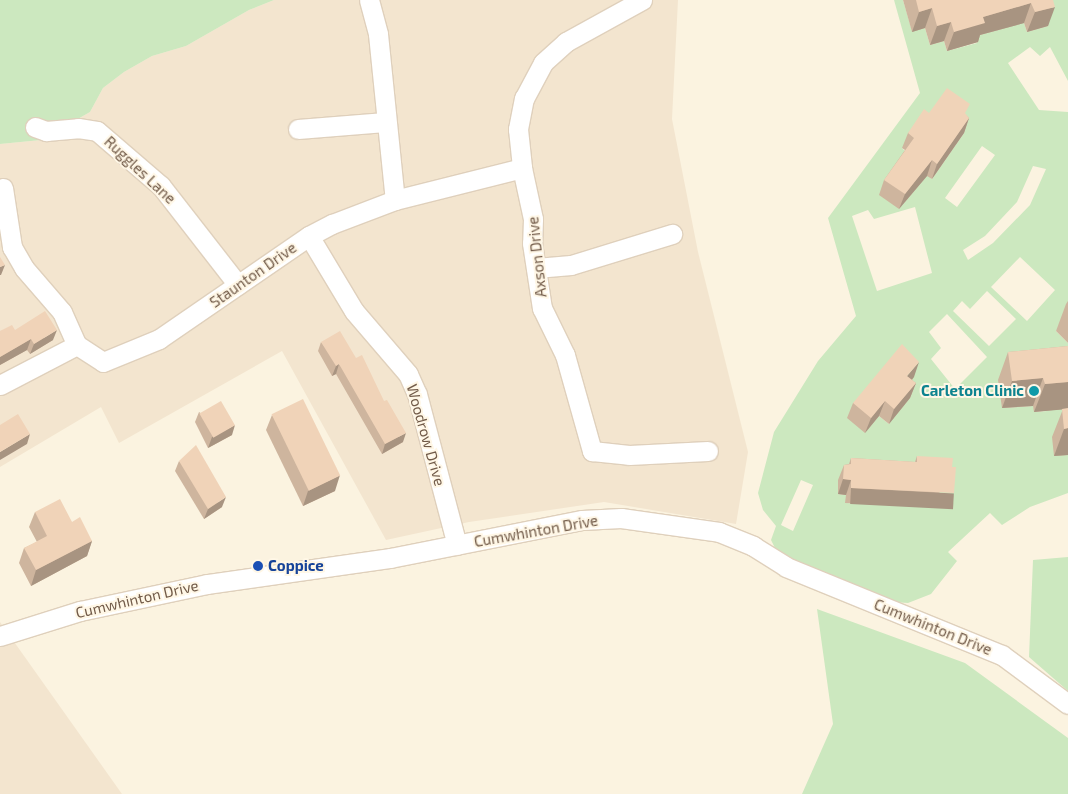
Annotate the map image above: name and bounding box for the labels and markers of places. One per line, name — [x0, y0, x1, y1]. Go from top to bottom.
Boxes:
place label: Carleton Clinic — [921, 382, 1024, 400]
marker: Carleton Clinic — [1028, 385, 1040, 397]
place label: Coppice — [268, 557, 324, 575]
marker: Coppice — [252, 560, 264, 572]

